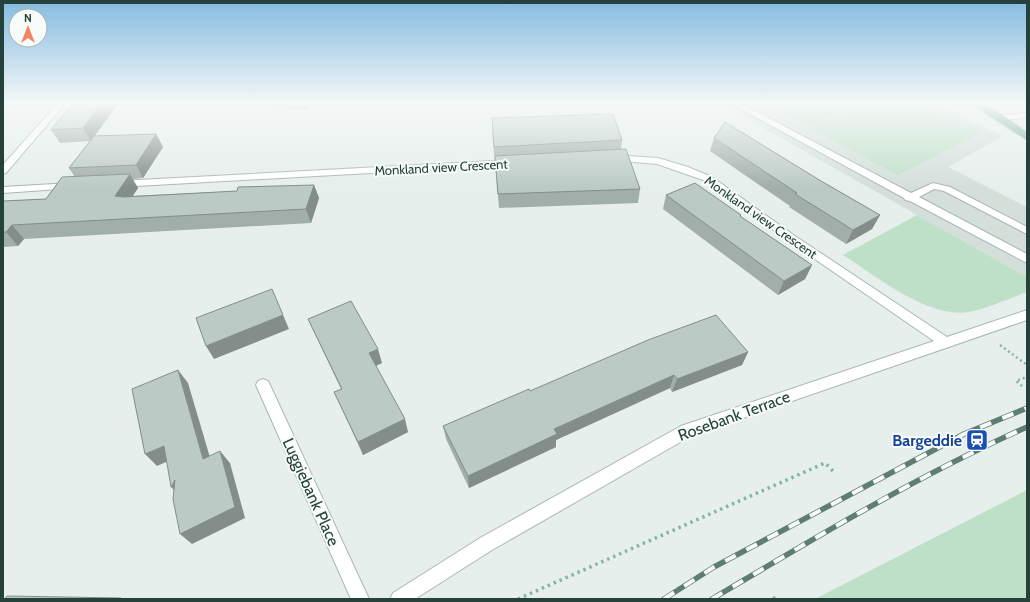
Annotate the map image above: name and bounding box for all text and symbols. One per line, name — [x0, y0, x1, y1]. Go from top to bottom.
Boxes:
north arrow — [8, 8, 48, 48]
text: N — [24, 11, 32, 25]
street label: Monkland view Crescent — [374, 155, 509, 178]
street label: Monkland view Crescent — [702, 172, 821, 262]
street label: Rosebank Terrace — [675, 387, 793, 445]
station icon: Bargeddie — [964, 427, 990, 453]
place label: Bargeddie — [892, 431, 962, 450]
street label: Luggiebank Place — [279, 435, 343, 549]

